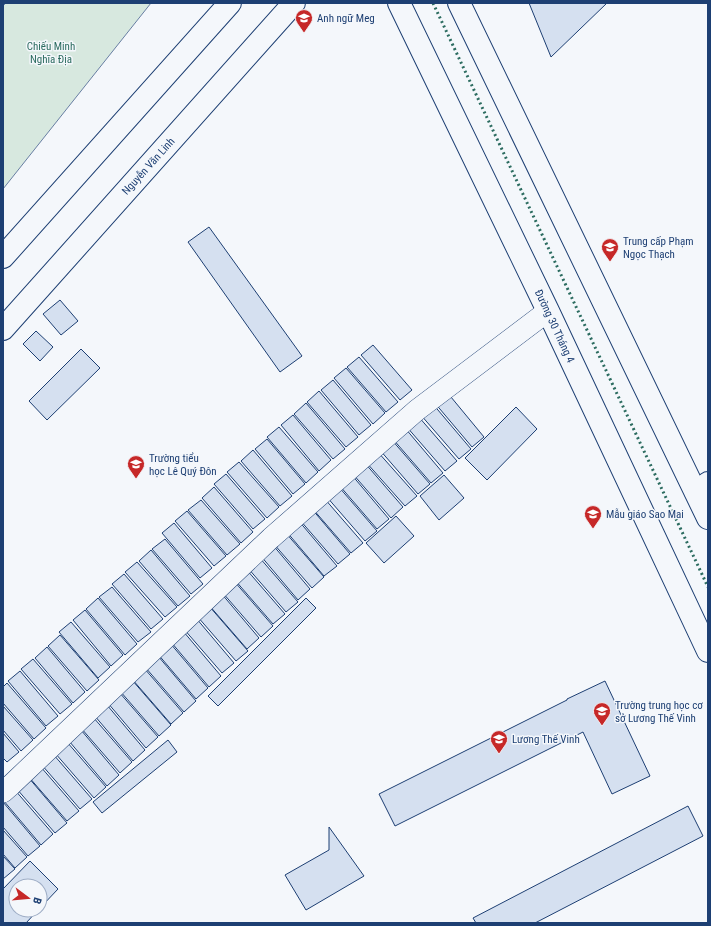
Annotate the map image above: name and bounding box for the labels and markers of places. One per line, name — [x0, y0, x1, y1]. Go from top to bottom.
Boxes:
school or university icon: Anh ngữ Meg — [294, 8, 314, 33]
place label: Anh ngữ Meg — [317, 12, 375, 25]
place label: Trung cấp Phạm Ngọc Thạch — [623, 235, 694, 261]
school or university icon: Trung cấp Phạm Ngọc Thạch — [600, 237, 620, 262]
place label: Trường tiểu học Lê Quý Đôn — [149, 452, 217, 478]
school or university icon: Trường tiểu học Lê Quý Đôn — [126, 454, 146, 479]
school or university icon: Mẫu giáo Sao Mai — [583, 504, 603, 529]
place label: Mẫu giáo Sao Mai — [606, 508, 684, 521]
place label: Trường trung học cơ sở Lương Thế Vinh — [615, 699, 703, 725]
school or university icon: Trường trung học cơ sở Lương Thế Vinh — [592, 701, 612, 726]
school or university icon: Lương Thế Vinh — [489, 729, 509, 754]
place label: Lương Thế Vinh — [512, 733, 580, 746]

